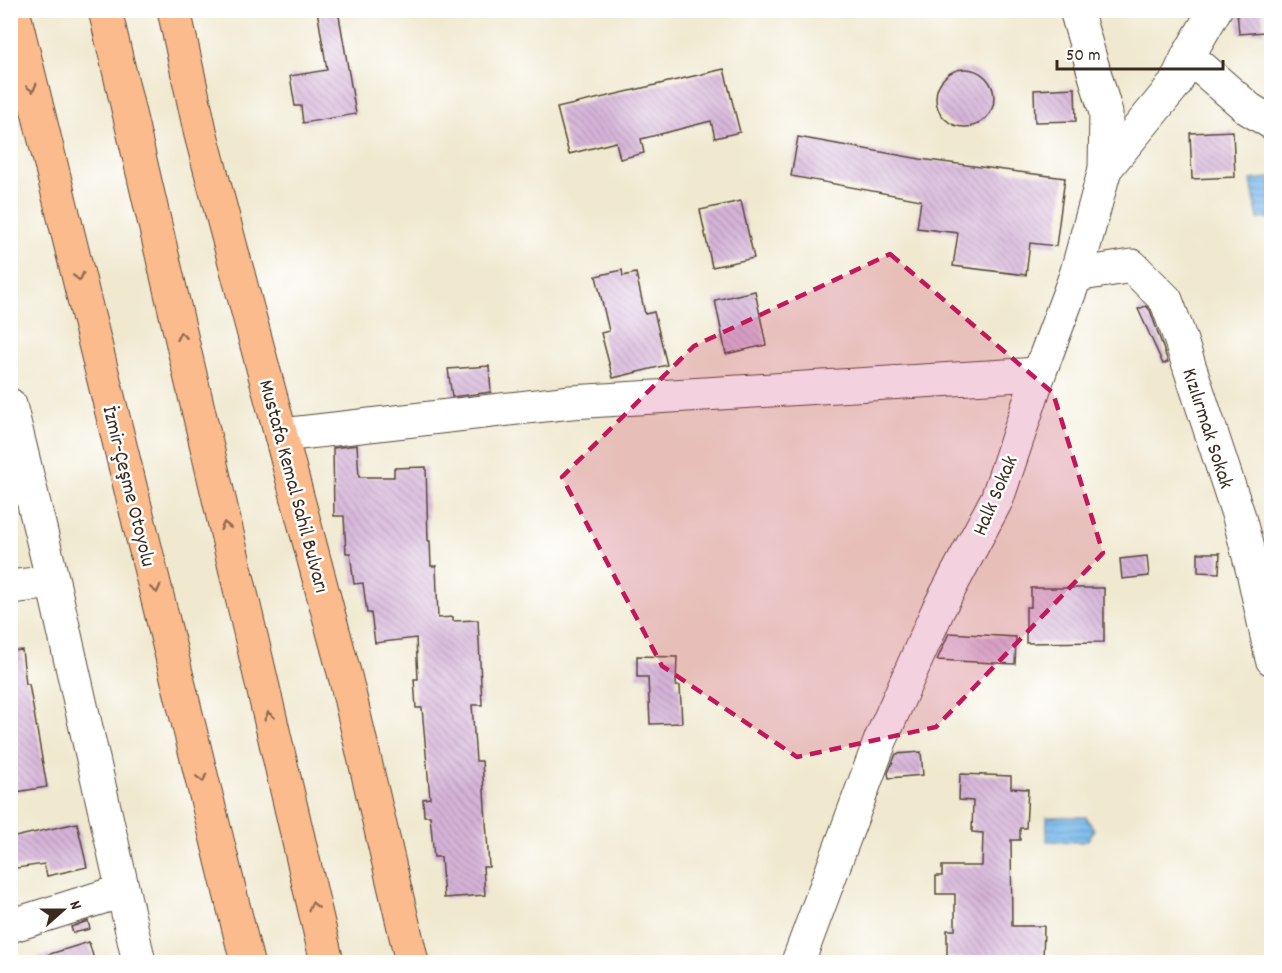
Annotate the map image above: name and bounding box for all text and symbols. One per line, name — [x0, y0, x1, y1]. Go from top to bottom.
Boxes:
scale bar — [1057, 33, 1224, 71]
text: 50 m — [1066, 44, 1101, 69]
one-way arrow — [24, 82, 37, 92]
one-way arrow — [71, 272, 84, 282]
one-way arrow — [176, 331, 189, 341]
street label: Kızılırmak Sokak — [1172, 365, 1240, 493]
street label: Mustafa Kemal Sahil Bulvarı — [249, 377, 335, 597]
street label: İzmir-Çeşme Otoyolu — [93, 403, 162, 570]
street label: Halk Sokak — [966, 451, 1027, 541]
one-way arrow — [220, 521, 233, 531]
one-way arrow — [148, 583, 161, 593]
one-way arrow — [263, 711, 276, 721]
one-way arrow — [195, 773, 208, 783]
north arrow — [33, 880, 93, 940]
text: N — [63, 898, 87, 913]
one-way arrow — [307, 901, 320, 911]

